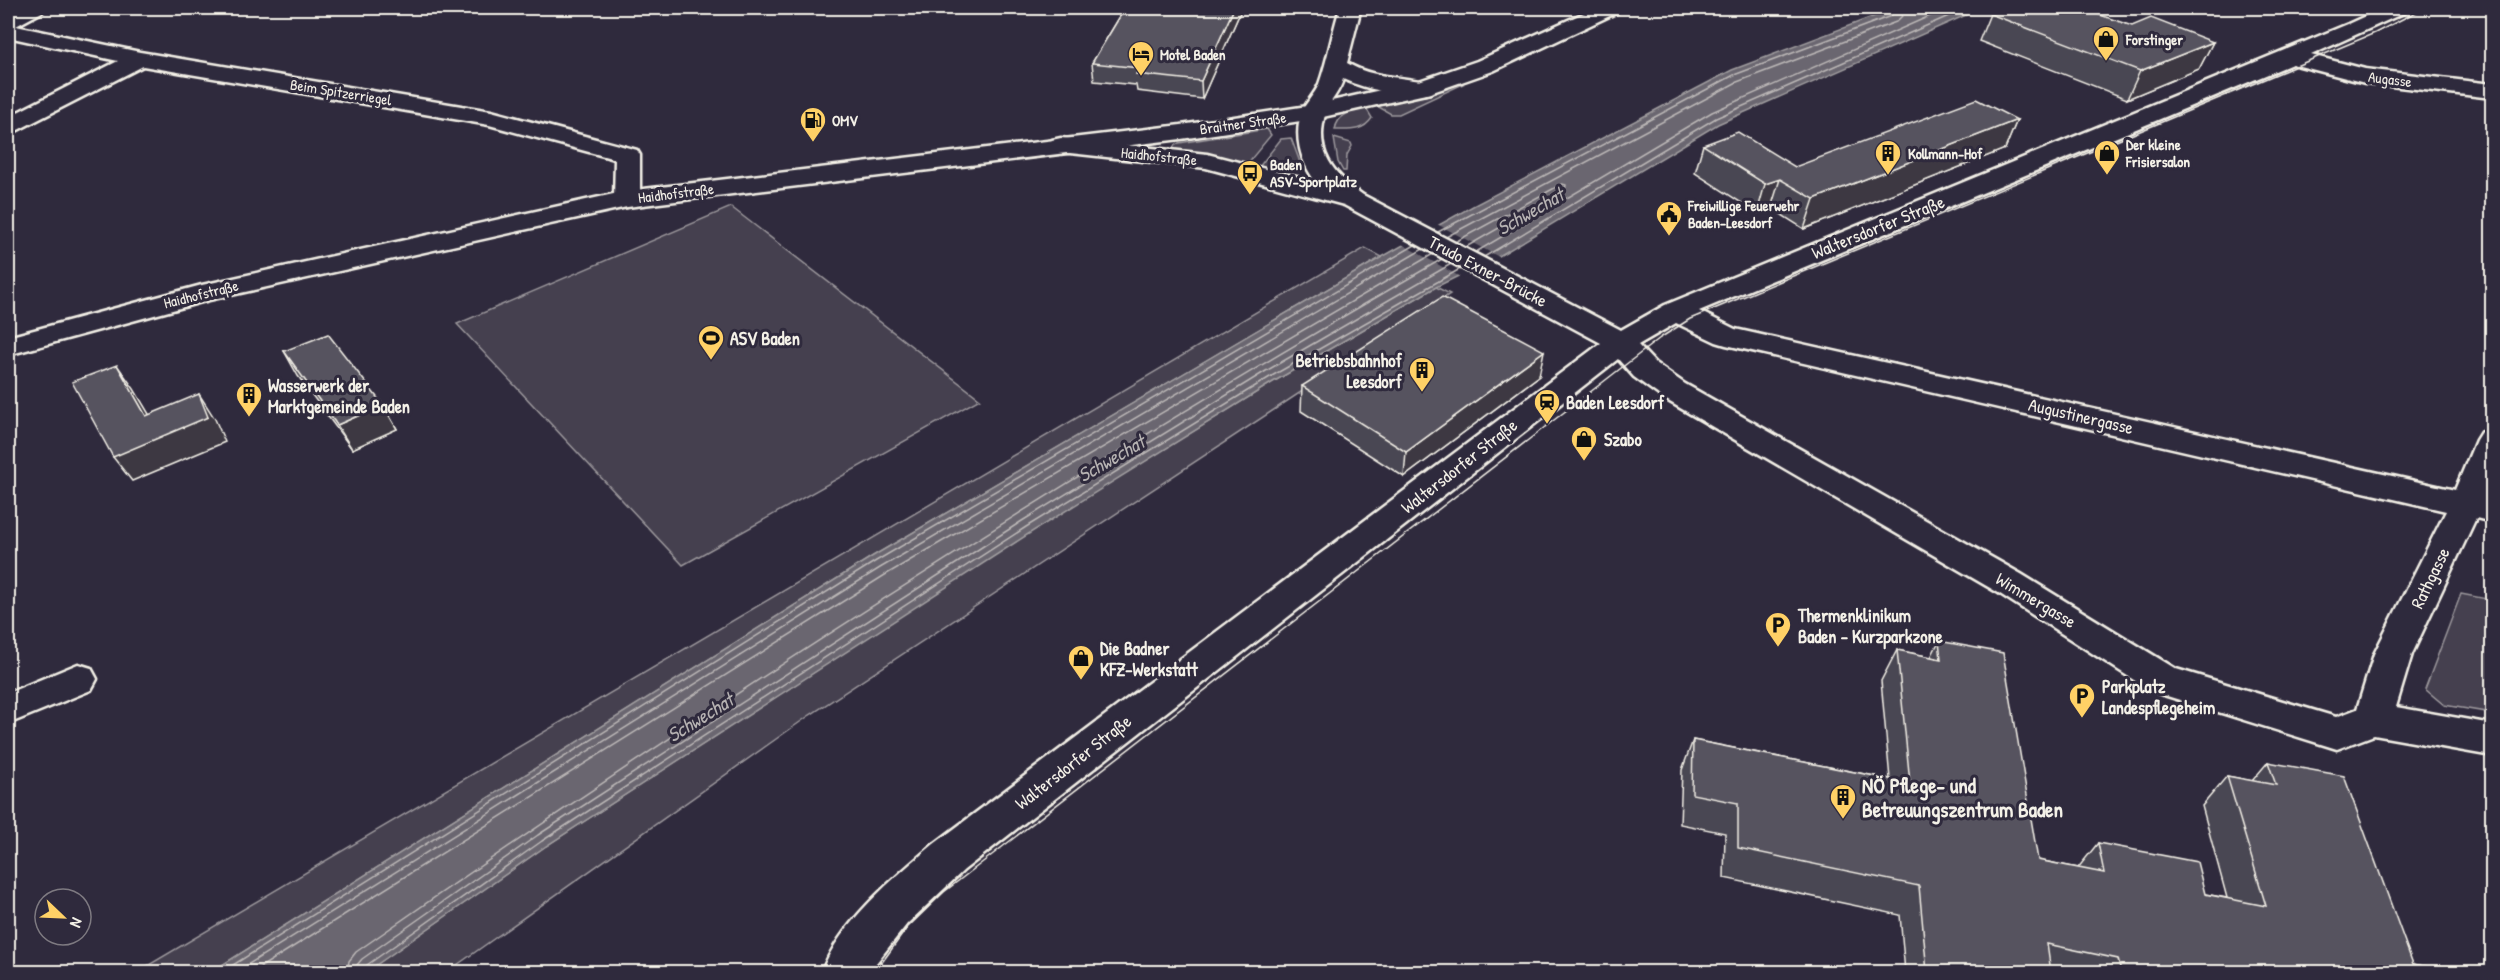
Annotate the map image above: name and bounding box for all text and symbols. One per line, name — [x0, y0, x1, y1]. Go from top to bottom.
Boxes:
shop icon: Forstinger — [2091, 24, 2121, 62]
place label: Forstinger — [2125, 29, 2183, 51]
hotel icon: Motel Baden — [1126, 39, 1156, 77]
place label: Motel Baden — [1160, 44, 1226, 65]
street label: Augasse — [2367, 66, 2413, 92]
street label: Beim Spitzerriegel — [289, 74, 393, 110]
fuel station icon: OMV — [798, 105, 828, 143]
street label: Braitner Straße — [1198, 107, 1288, 139]
place label: OMV — [832, 110, 858, 131]
place label: Der kleine Frisiersalon — [2125, 134, 2190, 172]
building icon: Kollmann-Hof — [1873, 138, 1903, 176]
shop icon: Der kleine Frisiersalon — [2092, 138, 2122, 176]
street label: Haidhofstraße — [1120, 142, 1198, 170]
place label: Kollmann-Hof — [1908, 143, 1983, 164]
place label: Baden ASV-Sportplatz — [1270, 154, 1357, 193]
bus stop icon: Baden ASV-Sportplatz — [1235, 158, 1265, 196]
street label: Haidhofstraße — [637, 178, 715, 208]
water label: Schwechat — [1491, 179, 1571, 241]
street label: Waltersdorfer Straße — [1808, 189, 1948, 265]
place label: Freiwillige Feuerwehr Baden-Leesdorf — [1687, 195, 1800, 233]
public building icon: Freiwillige Feuerwehr Baden-Leesdorf — [1654, 199, 1684, 237]
street label: Trudo Exner-Brücke — [1424, 229, 1552, 313]
street label: Haidhofstraße — [161, 275, 241, 313]
sports icon: ASV Baden — [696, 323, 726, 361]
place label: ASV Baden — [730, 326, 800, 351]
place label: Betriebsbahnhof Leesdorf — [1296, 348, 1403, 394]
building icon: Betriebsbahnhof Leesdorf — [1407, 355, 1437, 393]
place label: Wasserwerk der Marktgemeinde Baden — [268, 373, 410, 420]
building icon: Wasserwerk der Marktgemeinde Baden — [234, 380, 264, 418]
station icon: Baden Leesdorf — [1532, 387, 1562, 425]
place label: Baden Leesdorf — [1566, 390, 1665, 415]
street label: Augustinergasse — [2026, 392, 2136, 440]
street label: Waltersdorfer Straße — [1396, 413, 1522, 519]
shop icon: Szabo — [1569, 424, 1599, 462]
water label: Schwechat — [1072, 426, 1152, 488]
place label: Szabo — [1604, 427, 1642, 452]
street label: Rathgasse — [2405, 543, 2455, 613]
street label: Wimmergasse — [1991, 566, 2081, 634]
place label: Thermenklinikum Baden - Kurzparkzone — [1797, 603, 1944, 650]
parking icon: Thermenklinikum Baden - Kurzparkzone — [1763, 610, 1793, 648]
place label: Die Badner KFZ-Werkstatt — [1100, 636, 1199, 682]
shop icon: Die Badner KFZ-Werkstatt — [1066, 643, 1096, 681]
place label: Parkplatz Landespflegeheim — [2102, 674, 2215, 721]
parking icon: Parkplatz Landespflegeheim — [2067, 681, 2097, 719]
water label: Schwechat — [662, 684, 741, 748]
street label: Waltersdorfer Straße — [1010, 709, 1136, 815]
place label: NÖ Pflege- und Betreuungszentrum Baden — [1862, 771, 2063, 825]
building icon: NÖ Pflege- und Betreuungszentrum Baden — [1828, 782, 1858, 820]
north arrow — [33, 887, 93, 947]
text: N — [65, 915, 89, 932]

